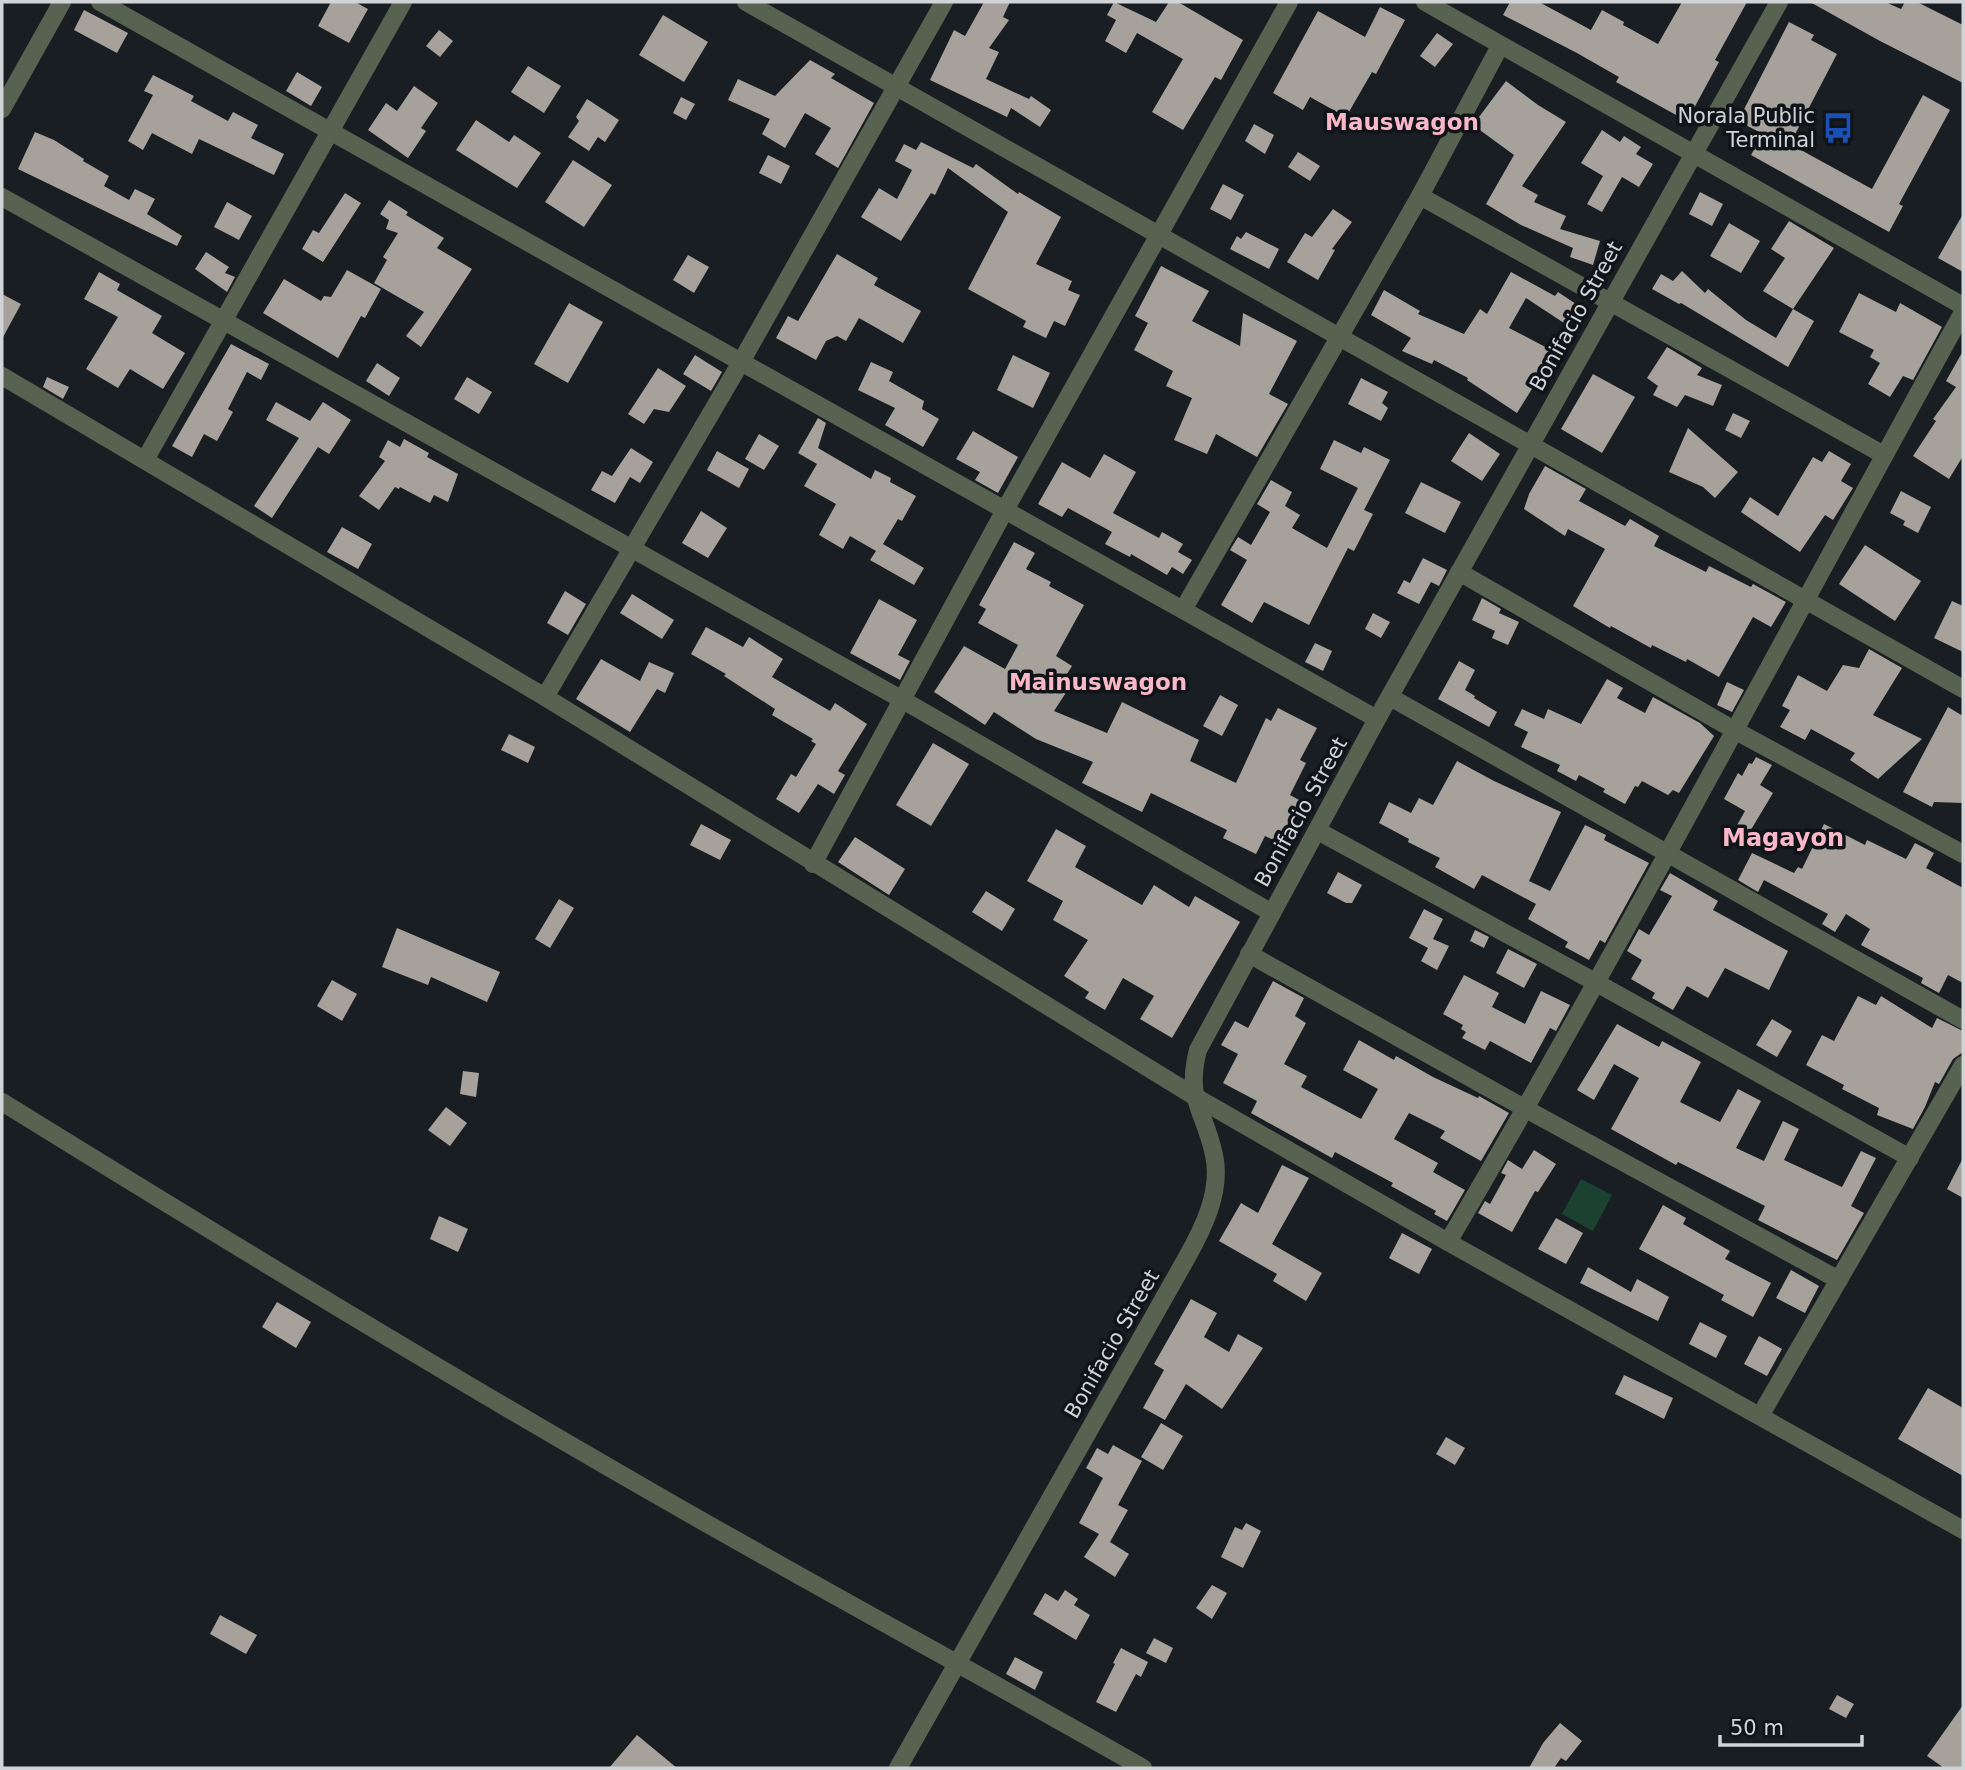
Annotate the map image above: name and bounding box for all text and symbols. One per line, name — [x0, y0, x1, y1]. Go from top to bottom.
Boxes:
place label: Norala Public Terminal — [1677, 104, 1815, 152]
district label: Mauswagon — [1325, 109, 1479, 135]
bus stop icon: Norala Public Terminal — [1821, 111, 1855, 145]
street label: Bonifacio Street — [1525, 237, 1627, 395]
district label: Mainuswagon — [1009, 669, 1187, 695]
street label: Bonifacio Street — [1250, 733, 1352, 891]
district label: Magayon — [1722, 824, 1844, 852]
street label: Bonifacio Street — [1060, 1266, 1164, 1422]
scale bar — [1720, 1704, 1862, 1748]
text: 50 m — [1730, 1716, 1784, 1740]

